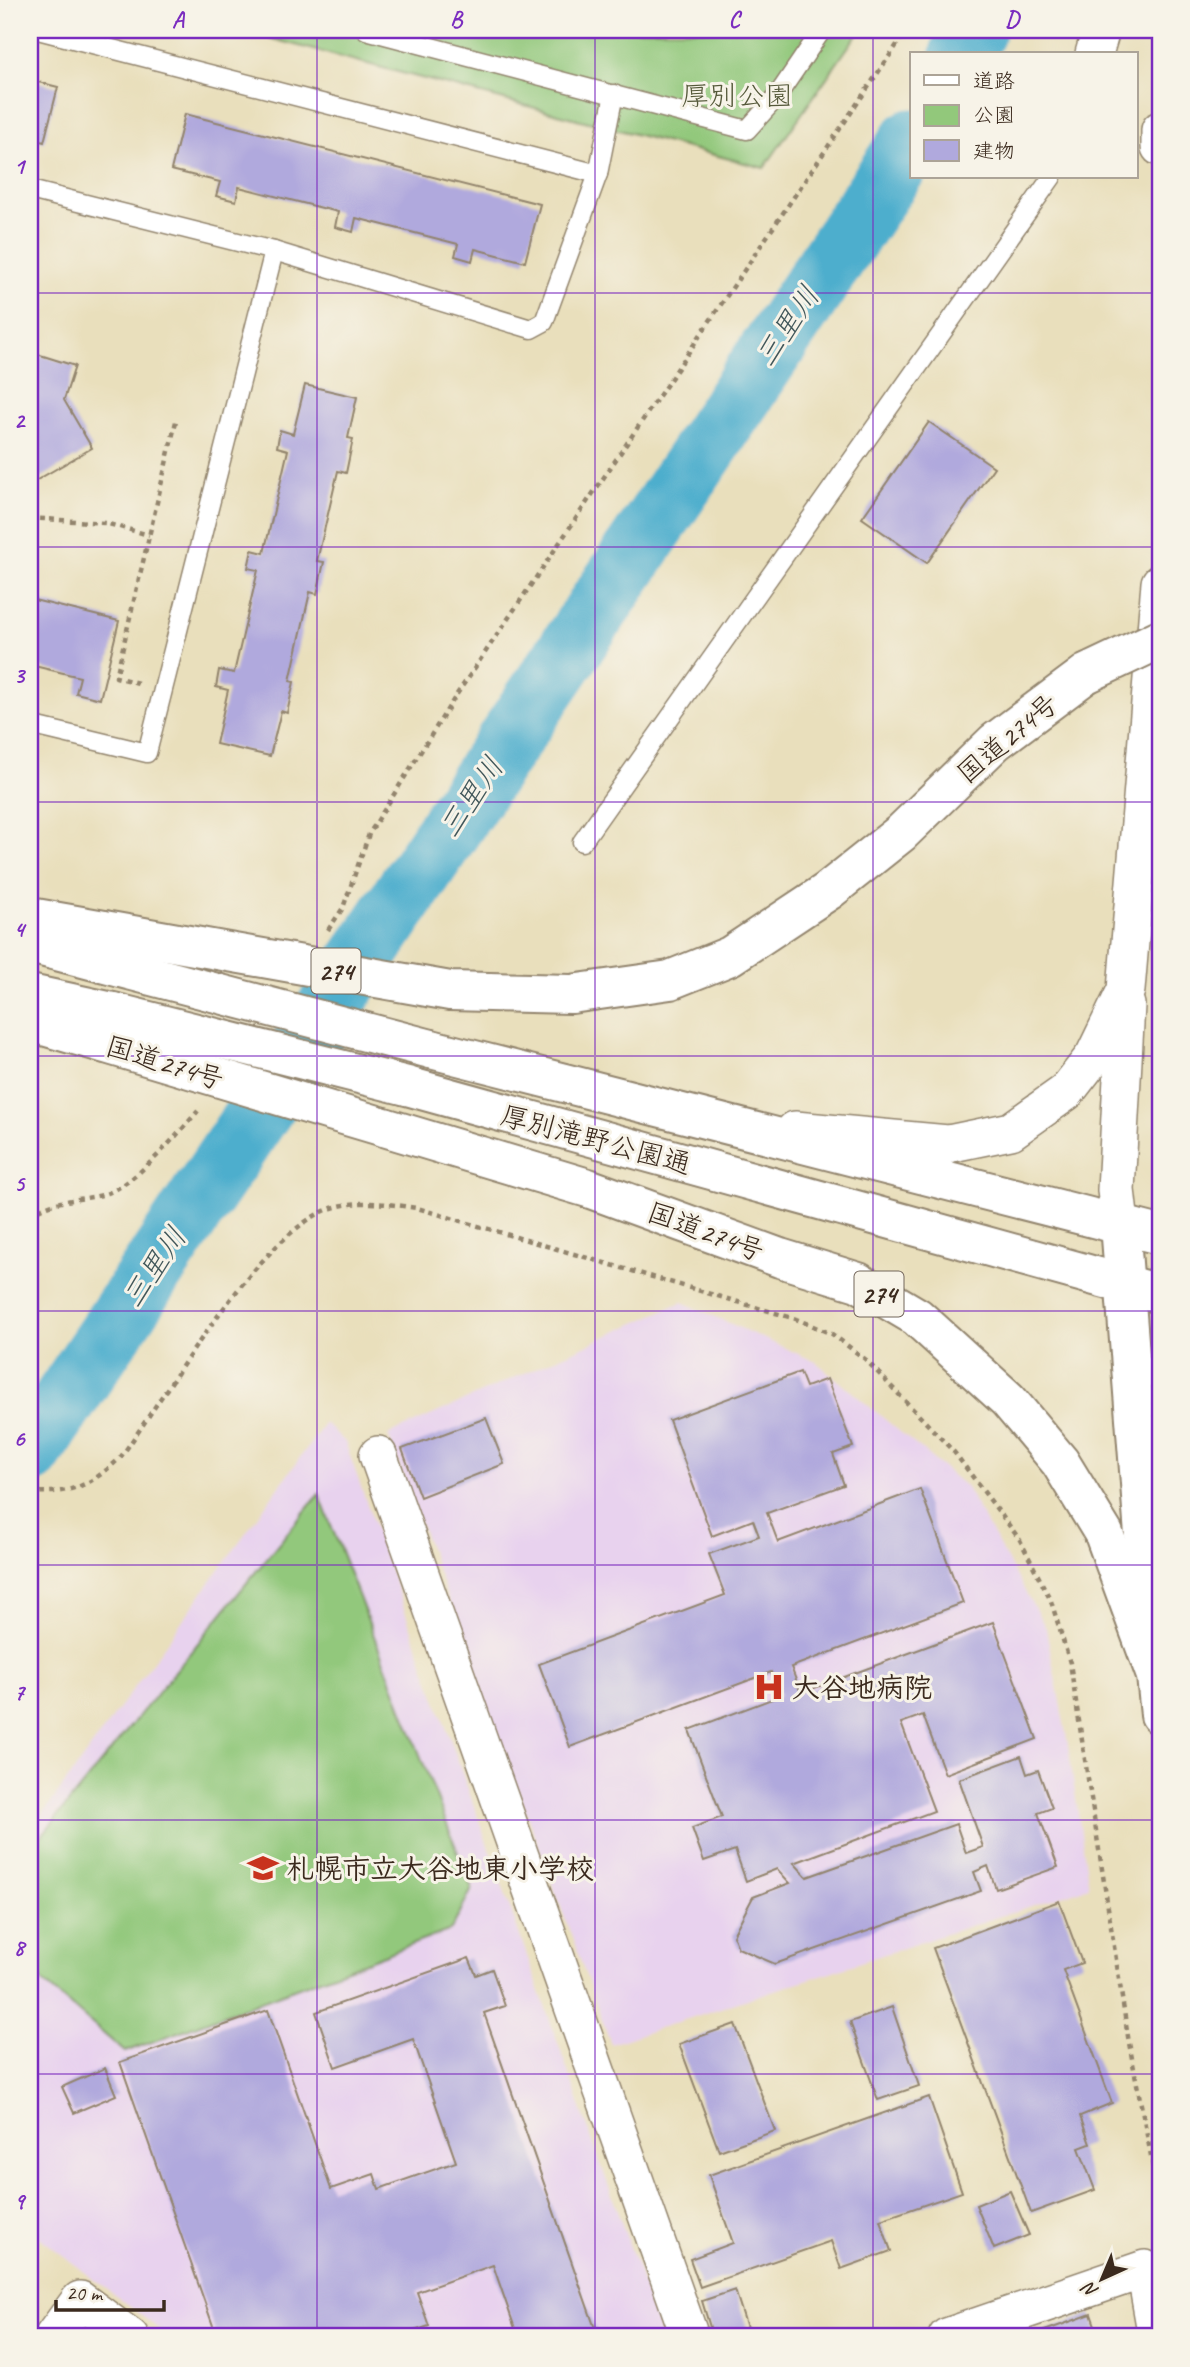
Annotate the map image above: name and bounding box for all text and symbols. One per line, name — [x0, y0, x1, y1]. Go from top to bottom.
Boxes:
text: A — [172, 5, 186, 34]
text: B — [450, 5, 464, 34]
text: C — [729, 5, 743, 34]
text: D — [1005, 5, 1021, 34]
legend — [910, 52, 1138, 178]
text: 道路 — [973, 68, 1015, 94]
park label: 厚別公園 — [681, 78, 793, 113]
text: 公園 — [973, 102, 1015, 128]
text: 建物 — [973, 138, 1015, 164]
text: 1 — [14, 152, 27, 181]
water label: 三里川 — [746, 278, 828, 374]
text: 2 — [14, 406, 27, 435]
text: 3 — [14, 661, 27, 690]
street label: 国道274号 — [949, 686, 1065, 791]
water label: 三里川 — [430, 749, 512, 845]
text: 4 — [14, 915, 27, 944]
road number: 274 — [312, 948, 360, 994]
street label: 国道274号 — [101, 1028, 228, 1097]
street label: 厚別滝野公園通 — [497, 1097, 695, 1182]
text: 5 — [14, 1169, 26, 1198]
street label: 国道274号 — [643, 1194, 769, 1269]
water label: 三里川 — [113, 1219, 195, 1315]
road number: 274 — [854, 1272, 903, 1316]
text: 6 — [14, 1424, 27, 1453]
hospital icon: 大谷地病院 — [752, 1670, 786, 1704]
place label: 大谷地病院 — [792, 1670, 932, 1705]
text: 7 — [14, 1678, 27, 1707]
school or university icon: 札幌市立大谷地東小学校 — [246, 1851, 280, 1885]
place label: 札幌市立大谷地東小学校 — [286, 1851, 594, 1886]
text: 8 — [14, 1933, 27, 1962]
text: 9 — [14, 2187, 27, 2216]
north arrow — [1068, 2244, 1138, 2314]
scale bar — [56, 2269, 164, 2313]
text: N — [1076, 2276, 1103, 2303]
text: 20 m — [66, 2280, 104, 2306]

